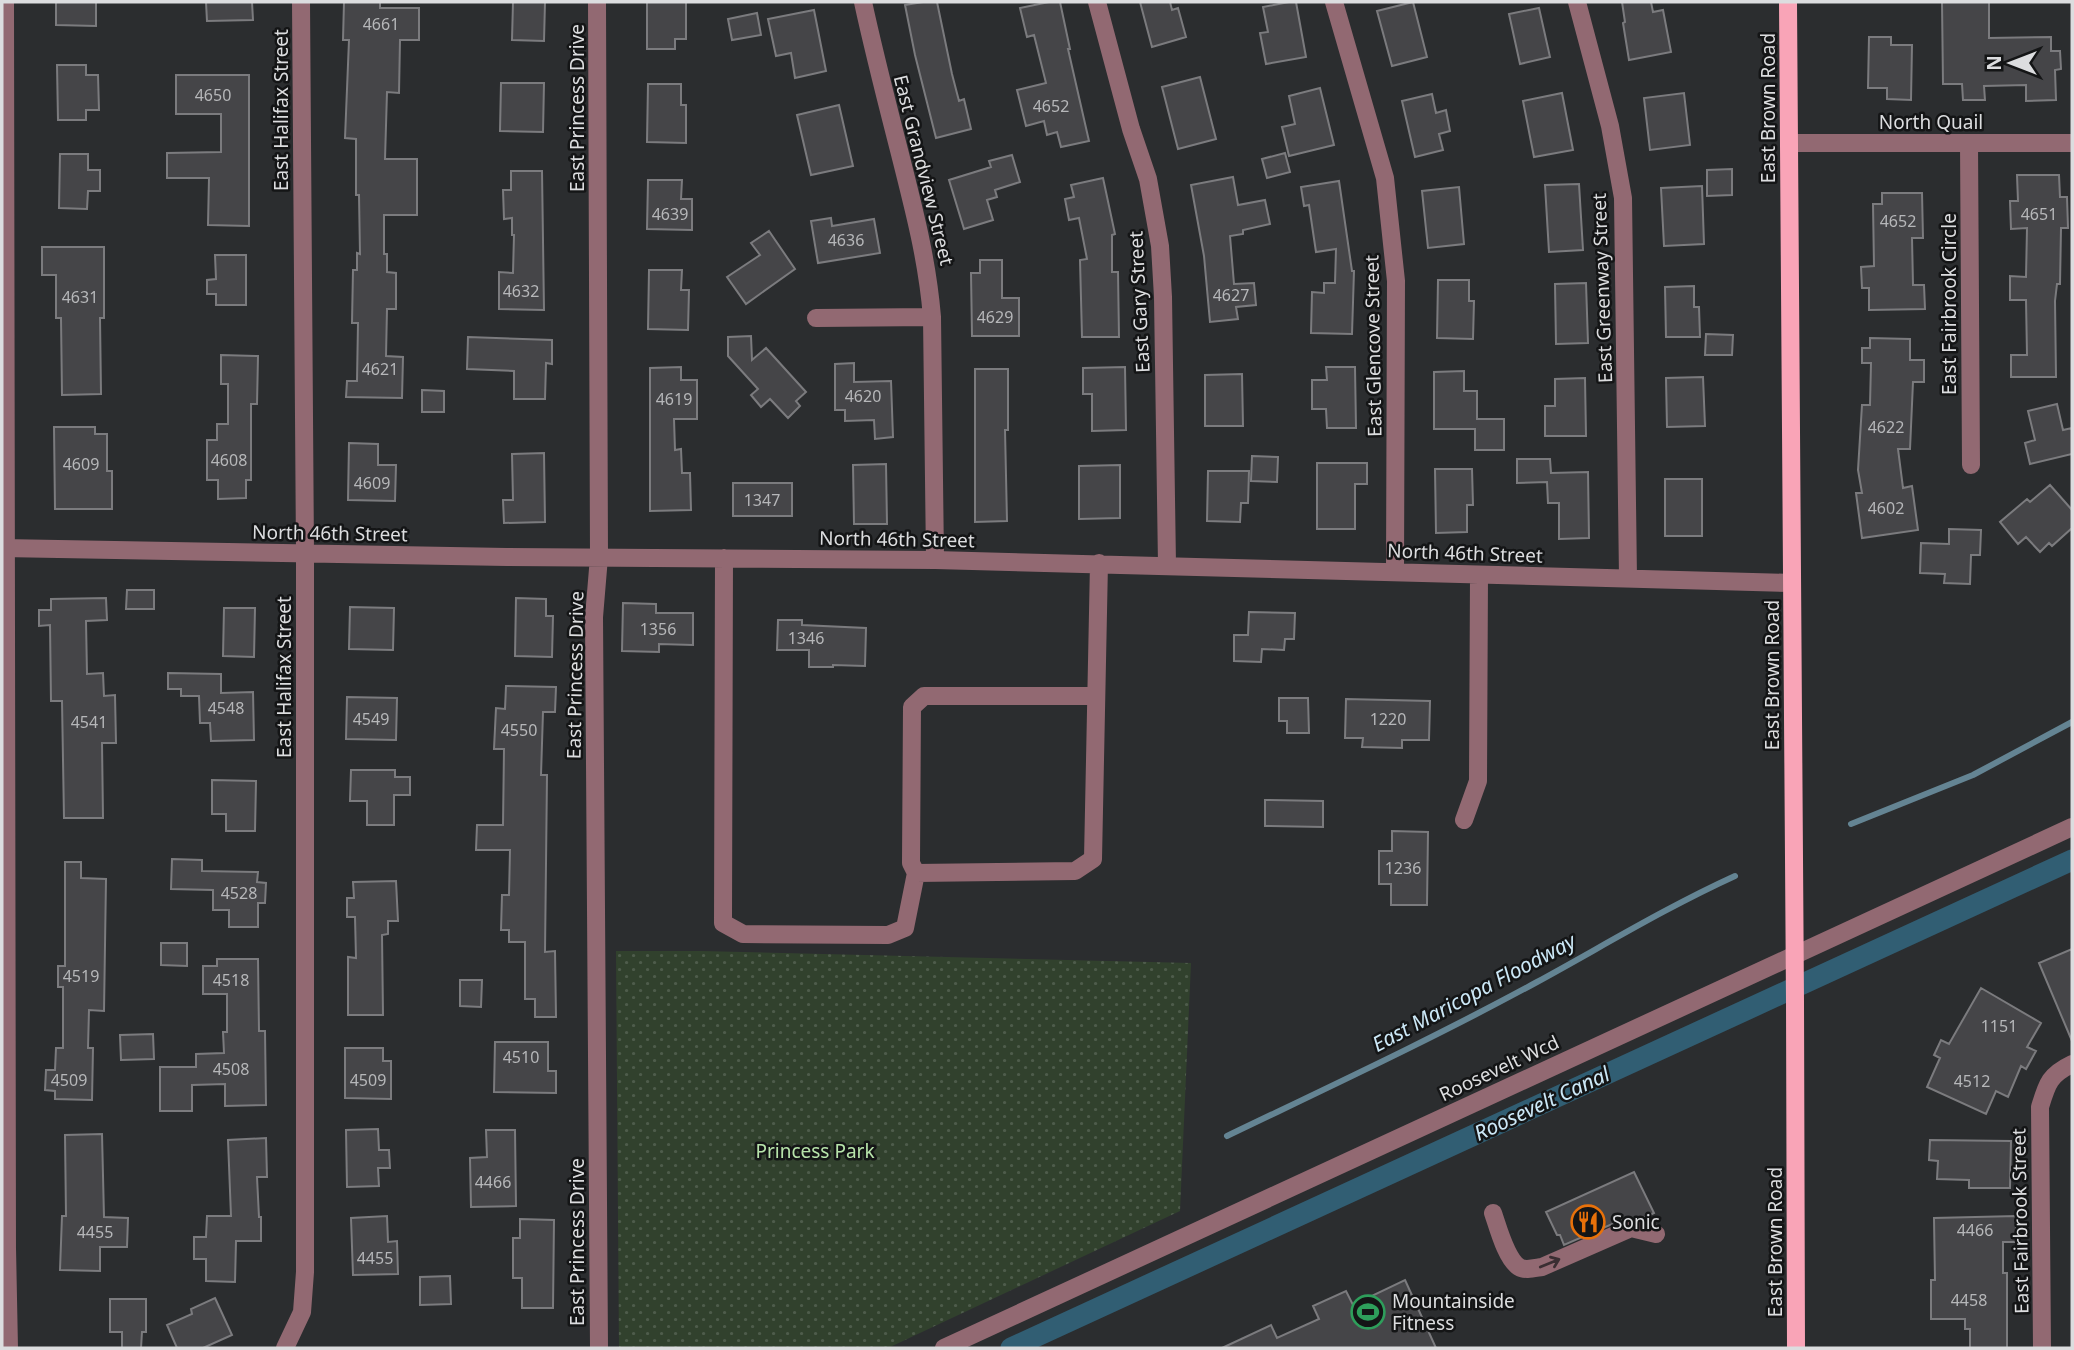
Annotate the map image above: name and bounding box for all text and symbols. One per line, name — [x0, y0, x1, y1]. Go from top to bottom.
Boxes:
house number: 4661 — [363, 13, 399, 35]
street label: East Princess Drive — [564, 24, 590, 192]
north arrow — [1976, 28, 2046, 98]
street label: East Halifax Street — [268, 29, 294, 191]
street label: East Brown Road — [1755, 33, 1781, 183]
text: N — [1981, 55, 2007, 71]
street label: East Grandview Street — [888, 72, 960, 268]
house number: 4650 — [195, 84, 231, 106]
house number: 4652 — [1033, 95, 1069, 117]
street label: North Quail — [1879, 109, 1983, 135]
street label: East Greenway Street — [1586, 193, 1618, 383]
house number: 4639 — [652, 203, 688, 225]
house number: 4651 — [2021, 203, 2057, 225]
house number: 4652 — [1880, 210, 1916, 232]
street label: East Fairbrook Circle — [1936, 213, 1962, 395]
house number: 4636 — [828, 229, 864, 251]
street label: East Gary Street — [1122, 230, 1156, 374]
street label: East Glencove Street — [1358, 255, 1388, 437]
house number: 4632 — [503, 280, 539, 302]
house number: 4627 — [1213, 284, 1249, 306]
house number: 4631 — [62, 286, 98, 308]
house number: 4629 — [977, 306, 1013, 328]
house number: 4621 — [362, 358, 398, 380]
house number: 4620 — [845, 385, 881, 407]
house number: 4619 — [656, 388, 692, 410]
house number: 4622 — [1868, 416, 1904, 438]
house number: 4608 — [211, 449, 247, 471]
house number: 4609 — [63, 453, 99, 475]
house number: 4609 — [354, 472, 390, 494]
house number: 1347 — [744, 489, 780, 511]
house number: 4602 — [1868, 497, 1904, 519]
street label: North 46th Street — [252, 519, 408, 547]
street label: North 46th Street — [819, 525, 975, 553]
street label: North 46th Street — [1387, 537, 1543, 569]
street label: East Princess Drive — [561, 591, 589, 759]
street label: East Halifax Street — [271, 596, 297, 758]
street label: East Brown Road — [1759, 600, 1785, 750]
house number: 1356 — [640, 618, 676, 640]
house number: 1346 — [788, 627, 824, 649]
house number: 4548 — [208, 697, 244, 719]
house number: 4549 — [353, 708, 389, 730]
house number: 1220 — [1370, 708, 1406, 730]
house number: 4541 — [71, 711, 107, 733]
house number: 4550 — [501, 719, 537, 741]
house number: 1236 — [1385, 857, 1421, 879]
house number: 4528 — [221, 882, 257, 904]
water label: East Maricopa Floodway — [1367, 926, 1581, 1058]
house number: 4519 — [63, 965, 99, 987]
house number: 4518 — [213, 969, 249, 991]
house number: 1151 — [1981, 1015, 2017, 1037]
street label: Roosevelt Wcd — [1435, 1029, 1563, 1107]
house number: 4510 — [503, 1046, 539, 1068]
house number: 4508 — [213, 1058, 249, 1080]
water label: Roosevelt Canal — [1469, 1059, 1614, 1147]
house number: 4509 — [51, 1069, 87, 1091]
house number: 4509 — [350, 1069, 386, 1091]
house number: 4512 — [1954, 1070, 1990, 1092]
street label: East Fairbrook Street — [2005, 1128, 2035, 1314]
park label: Princess Park — [755, 1138, 875, 1164]
street label: East Princess Drive — [564, 1158, 590, 1326]
street label: East Brown Road — [1762, 1167, 1788, 1317]
house number: 4466 — [475, 1171, 511, 1193]
restaurant icon: Sonic — [1569, 1203, 1607, 1241]
place label: Sonic — [1612, 1209, 1660, 1235]
house number: 4466 — [1957, 1219, 1993, 1241]
house number: 4455 — [77, 1221, 113, 1243]
house number: 4455 — [357, 1247, 393, 1269]
one-way arrow — [1539, 1256, 1560, 1269]
place label: Mountainside Fitness — [1392, 1288, 1515, 1336]
house number: 4458 — [1951, 1289, 1987, 1311]
sports icon: Mountainside Fitness — [1349, 1293, 1387, 1331]

